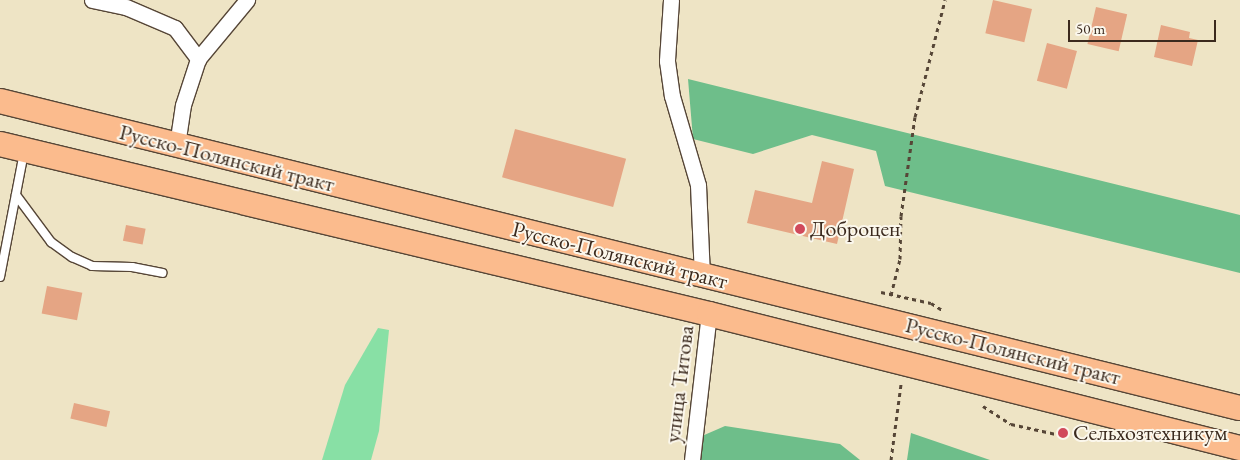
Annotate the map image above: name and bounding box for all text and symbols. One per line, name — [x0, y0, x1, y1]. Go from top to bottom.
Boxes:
scale bar — [1070, 10, 1218, 42]
text: 50 m — [1076, 19, 1105, 38]
street label: Русско-Полянский тракт — [117, 118, 337, 198]
street label: Русско-Полянский тракт — [510, 215, 730, 295]
place label: Доброцен — [810, 216, 900, 242]
marker: Доброцен — [794, 223, 806, 235]
street label: Русско-Полянский тракт — [903, 311, 1123, 391]
street label: улица Титова — [659, 324, 699, 444]
place label: Сельхозтехникум — [1073, 420, 1228, 446]
marker: Сельхозтехникум — [1057, 427, 1069, 439]

